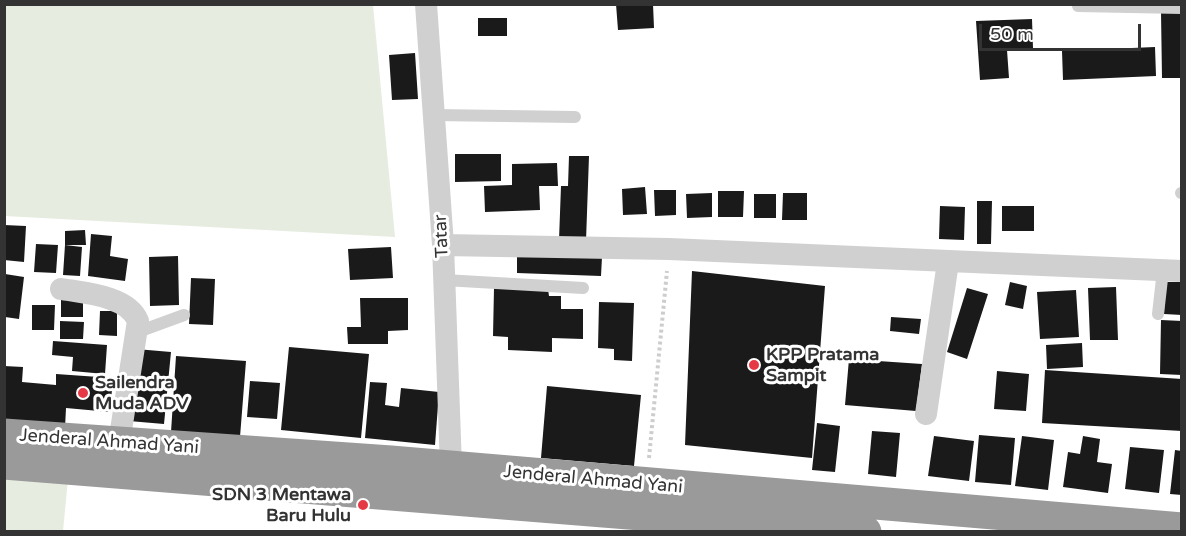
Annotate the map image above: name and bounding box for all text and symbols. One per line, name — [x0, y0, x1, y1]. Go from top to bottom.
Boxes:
scale bar — [982, 12, 1144, 50]
text: 50 m — [990, 23, 1034, 45]
street label: Tatar — [430, 214, 454, 258]
place label: KPP Pratama Sampit — [766, 344, 879, 386]
marker: KPP Pratama Sampit — [747, 358, 761, 372]
place label: Sailendra Muda ADV — [95, 372, 188, 415]
marker: Sailendra Muda ADV — [76, 386, 90, 400]
street label: Jenderal Ahmad Yani — [19, 425, 199, 459]
street label: Jenderal Ahmad Yani — [502, 461, 684, 499]
place label: SDN 3 Mentawa Baru Hulu — [212, 484, 351, 526]
marker: SDN 3 Mentawa Baru Hulu — [356, 498, 370, 512]

